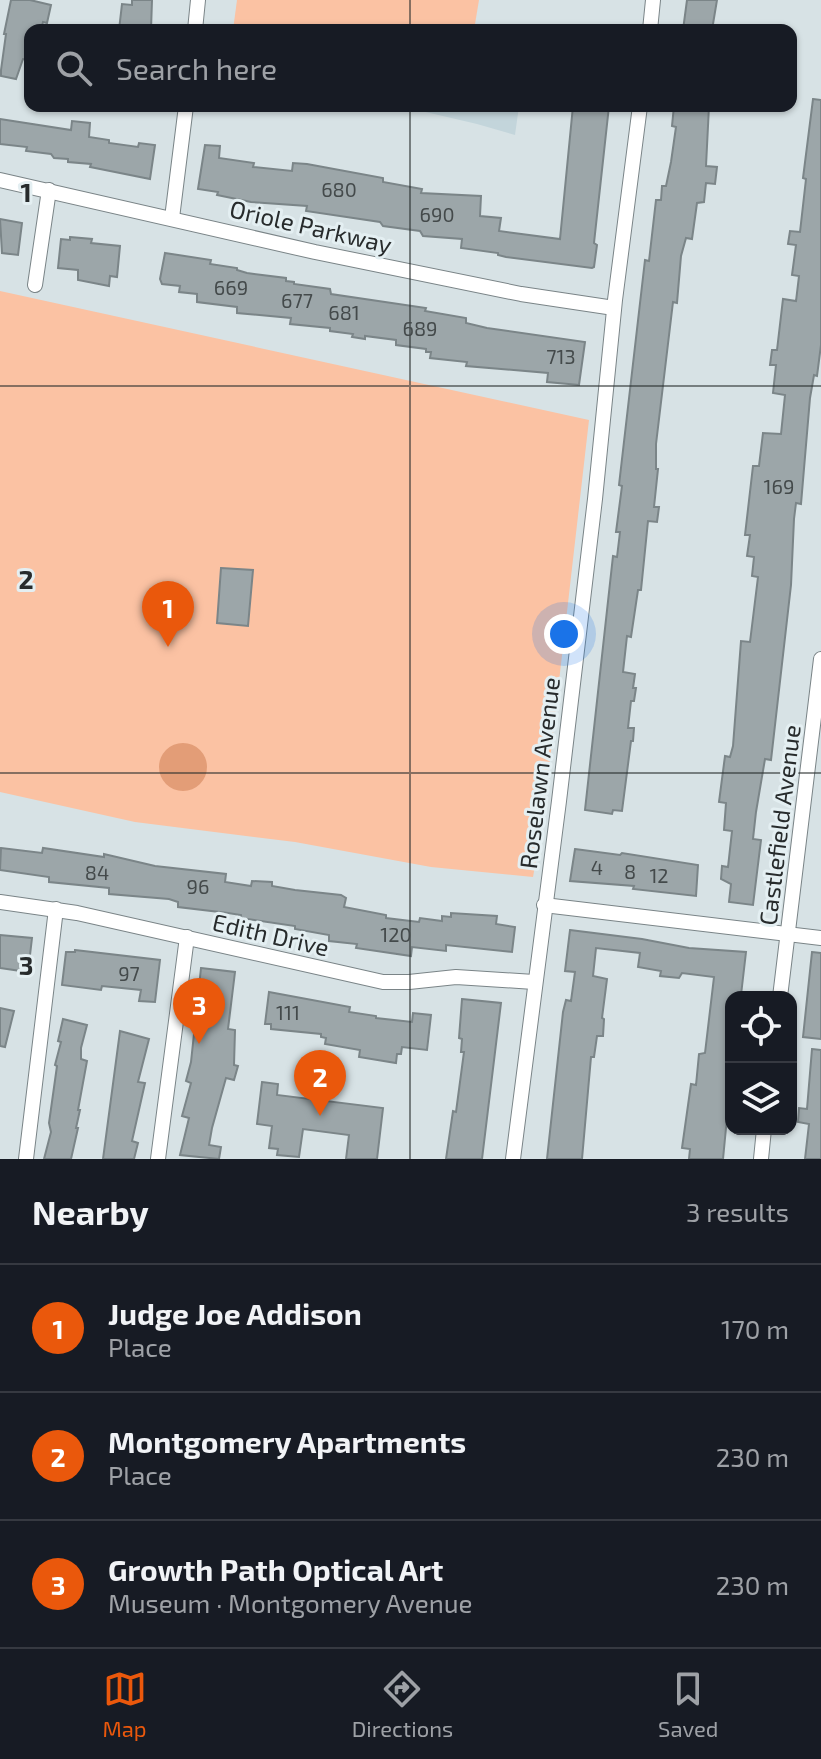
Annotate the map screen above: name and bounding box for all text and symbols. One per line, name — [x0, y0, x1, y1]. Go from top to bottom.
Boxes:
search box — [24, 24, 797, 112]
icon: search — [52, 46, 96, 90]
text: Search here — [116, 50, 277, 86]
text: 1 — [20, 176, 32, 207]
house number: 680 — [321, 177, 357, 201]
street label: Oriole Parkway — [227, 193, 395, 259]
house number: 690 — [420, 202, 454, 226]
house number: 669 — [214, 275, 248, 299]
house number: 677 — [281, 288, 313, 312]
house number: 681 — [328, 300, 360, 324]
house number: 689 — [402, 316, 438, 340]
house number: 713 — [546, 344, 576, 368]
house number: 169 — [764, 474, 794, 498]
text: 2 — [18, 563, 34, 594]
pin: 1 — [142, 581, 194, 647]
your location — [544, 614, 584, 654]
street label: Roselawn Avenue — [513, 676, 565, 870]
street label: Castlefield Avenue — [752, 723, 806, 927]
house number: 4 — [591, 855, 603, 879]
house number: 8 — [624, 859, 636, 883]
house number: 84 — [85, 860, 109, 884]
house number: 12 — [649, 863, 669, 887]
house number: 96 — [187, 874, 209, 898]
street label: Edith Drive — [210, 907, 332, 961]
house number: 120 — [380, 922, 412, 946]
text: 3 — [19, 949, 33, 980]
house number: 97 — [118, 961, 140, 985]
pin: 3 — [173, 978, 225, 1044]
map controls — [725, 991, 797, 1135]
button: locate — [725, 991, 797, 1063]
house number: 111 — [276, 1000, 300, 1024]
pin: 2 — [294, 1050, 346, 1116]
button: layers — [725, 1063, 797, 1135]
text: Nearby — [32, 1191, 149, 1232]
text: 3 results — [686, 1196, 789, 1227]
text: Judge Joe Addison — [108, 1295, 362, 1331]
text: 1 — [52, 1313, 64, 1344]
text: 170 m — [721, 1313, 789, 1344]
text: Place — [108, 1331, 172, 1362]
text: Montgomery Apartments — [108, 1423, 466, 1459]
text: 2 — [50, 1441, 66, 1472]
text: 230 m — [716, 1441, 789, 1472]
text: Place — [108, 1459, 172, 1490]
text: Growth Path Optical Art — [108, 1551, 443, 1587]
text: 3 — [51, 1569, 65, 1600]
text: 230 m — [716, 1569, 789, 1600]
text: Museum · Montgomery Avenue — [108, 1587, 473, 1618]
tab: Map — [103, 1667, 147, 1741]
tab: Directions — [352, 1667, 453, 1741]
tab: Saved — [658, 1667, 718, 1741]

